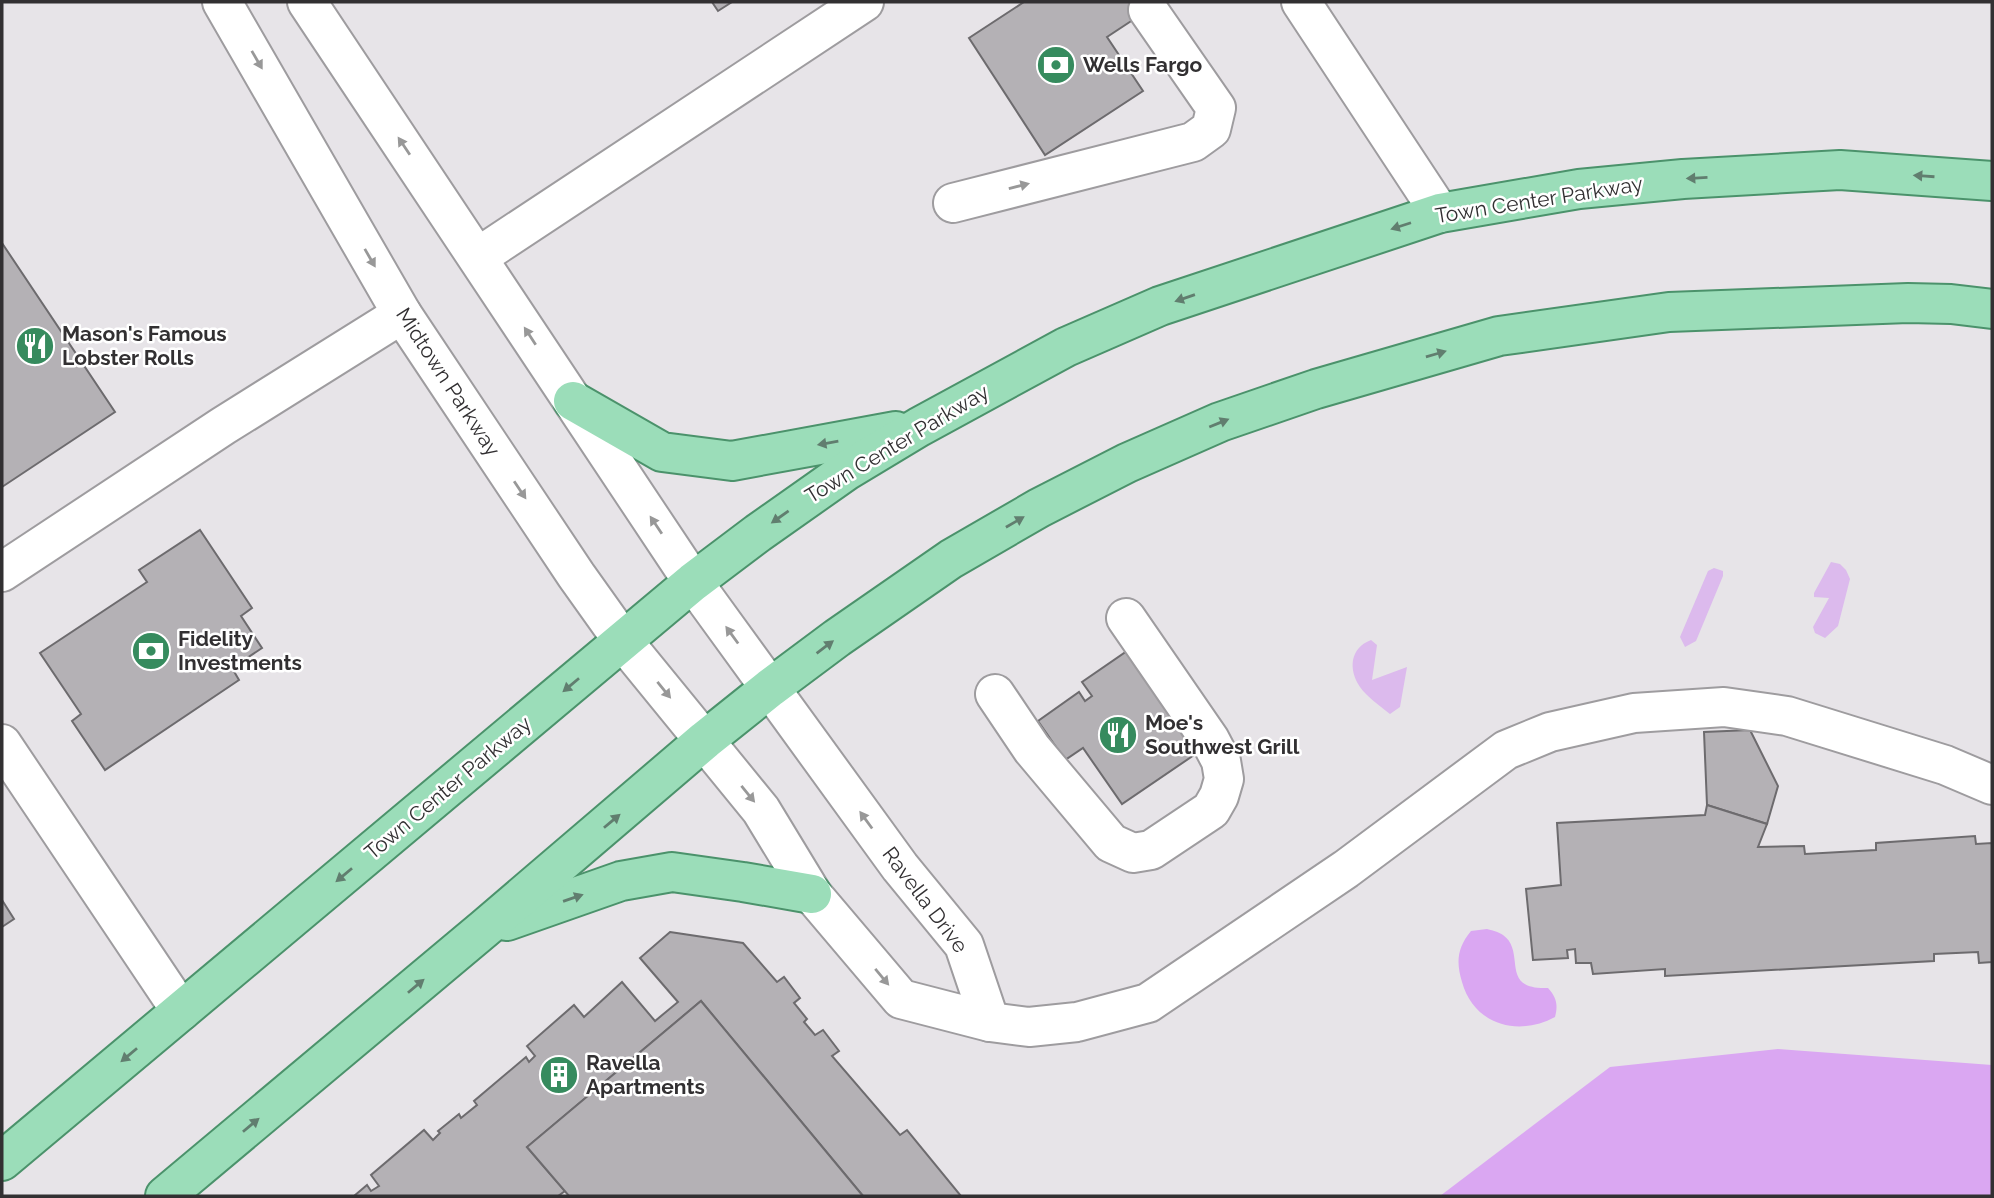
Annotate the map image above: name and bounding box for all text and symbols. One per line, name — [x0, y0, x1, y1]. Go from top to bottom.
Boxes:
bank icon: Wells Fargo — [1035, 44, 1077, 86]
one-way arrow — [251, 51, 263, 70]
place label: Wells Fargo — [1083, 52, 1202, 77]
one-way arrow — [397, 137, 410, 156]
one-way arrow — [1913, 170, 1935, 181]
street label: Town Center Parkway — [1433, 171, 1644, 228]
one-way arrow — [1686, 173, 1708, 184]
one-way arrow — [1008, 180, 1030, 191]
one-way arrow — [1390, 221, 1411, 231]
one-way arrow — [364, 248, 376, 268]
one-way arrow — [1174, 293, 1195, 303]
street label: Midtown Parkway — [391, 303, 506, 461]
place label: Mason's Famous Lobster Rolls — [62, 321, 227, 370]
restaurant icon: Mason's Famous Lobster Rolls — [14, 325, 56, 367]
one-way arrow — [523, 326, 536, 346]
one-way arrow — [1426, 349, 1447, 359]
street label: Town Center Parkway — [800, 379, 993, 508]
one-way arrow — [1209, 418, 1230, 429]
one-way arrow — [817, 438, 839, 449]
one-way arrow — [513, 481, 526, 500]
one-way arrow — [771, 510, 789, 524]
one-way arrow — [649, 515, 662, 535]
one-way arrow — [1005, 516, 1024, 528]
place label: Fidelity Investments — [178, 626, 302, 675]
one-way arrow — [725, 626, 739, 644]
bank icon: Fidelity Investments — [130, 630, 172, 672]
one-way arrow — [816, 641, 834, 655]
one-way arrow — [562, 677, 580, 693]
one-way arrow — [656, 682, 671, 699]
place label: Moe's Southwest Grill — [1145, 710, 1300, 759]
street label: Town Center Parkway — [359, 711, 536, 865]
restaurant icon: Moe's Southwest Grill — [1097, 714, 1139, 756]
one-way arrow — [740, 784, 755, 802]
one-way arrow — [859, 811, 873, 829]
one-way arrow — [603, 813, 621, 829]
street label: Ravella Drive — [877, 842, 973, 958]
one-way arrow — [335, 867, 352, 882]
one-way arrow — [562, 892, 583, 903]
one-way arrow — [874, 968, 889, 985]
one-way arrow — [408, 979, 425, 994]
one-way arrow — [120, 1047, 137, 1062]
place label: Ravella Apartments — [586, 1050, 705, 1099]
building icon: Ravella Apartments — [538, 1054, 580, 1096]
one-way arrow — [242, 1117, 260, 1132]

